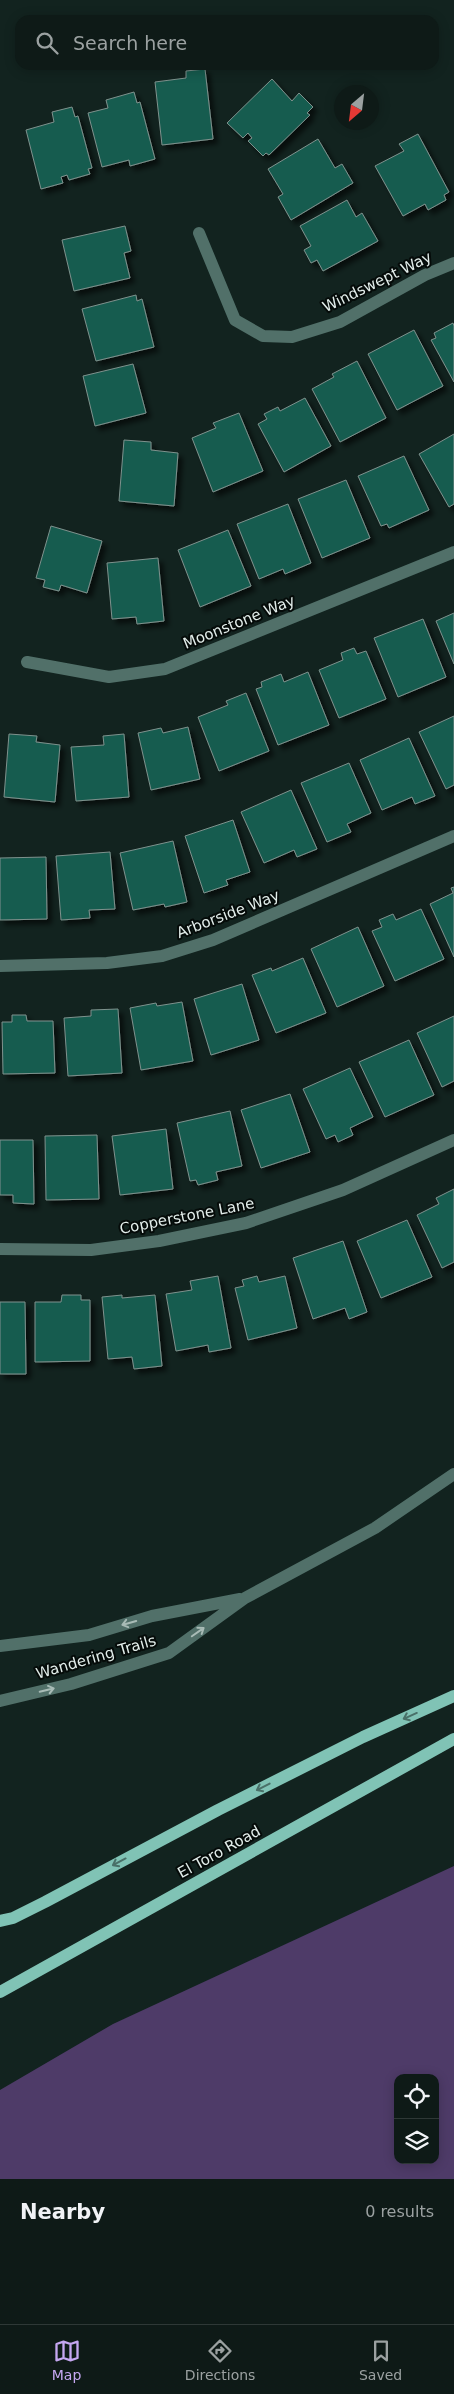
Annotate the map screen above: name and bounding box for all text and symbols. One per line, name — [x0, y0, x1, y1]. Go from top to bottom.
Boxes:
search box — [15, 15, 439, 70]
icon: search — [33, 29, 61, 57]
text: Search here — [73, 32, 187, 54]
north arrow — [334, 85, 379, 130]
street label: Windswept Way — [320, 248, 435, 316]
street label: Moonstone Way — [180, 591, 298, 653]
street label: Arborside Way — [174, 886, 282, 942]
street label: Copperstone Lane — [118, 1194, 256, 1238]
one-way arrow — [122, 1618, 138, 1628]
one-way arrow — [191, 1627, 205, 1637]
street label: Wandering Trails — [34, 1631, 158, 1683]
one-way arrow — [39, 1685, 55, 1694]
one-way arrow — [403, 1711, 418, 1721]
one-way arrow — [256, 1782, 271, 1792]
street label: El Toro Road — [175, 1822, 263, 1882]
one-way arrow — [112, 1857, 127, 1867]
map controls — [394, 2074, 439, 2164]
button: locate — [394, 2074, 439, 2119]
button: layers — [394, 2119, 439, 2164]
text: Nearby — [20, 2200, 105, 2224]
text: 0 results — [365, 2202, 434, 2221]
tab: Map — [52, 2337, 81, 2383]
tab: Directions — [185, 2337, 255, 2383]
tab: Saved — [359, 2337, 402, 2383]

